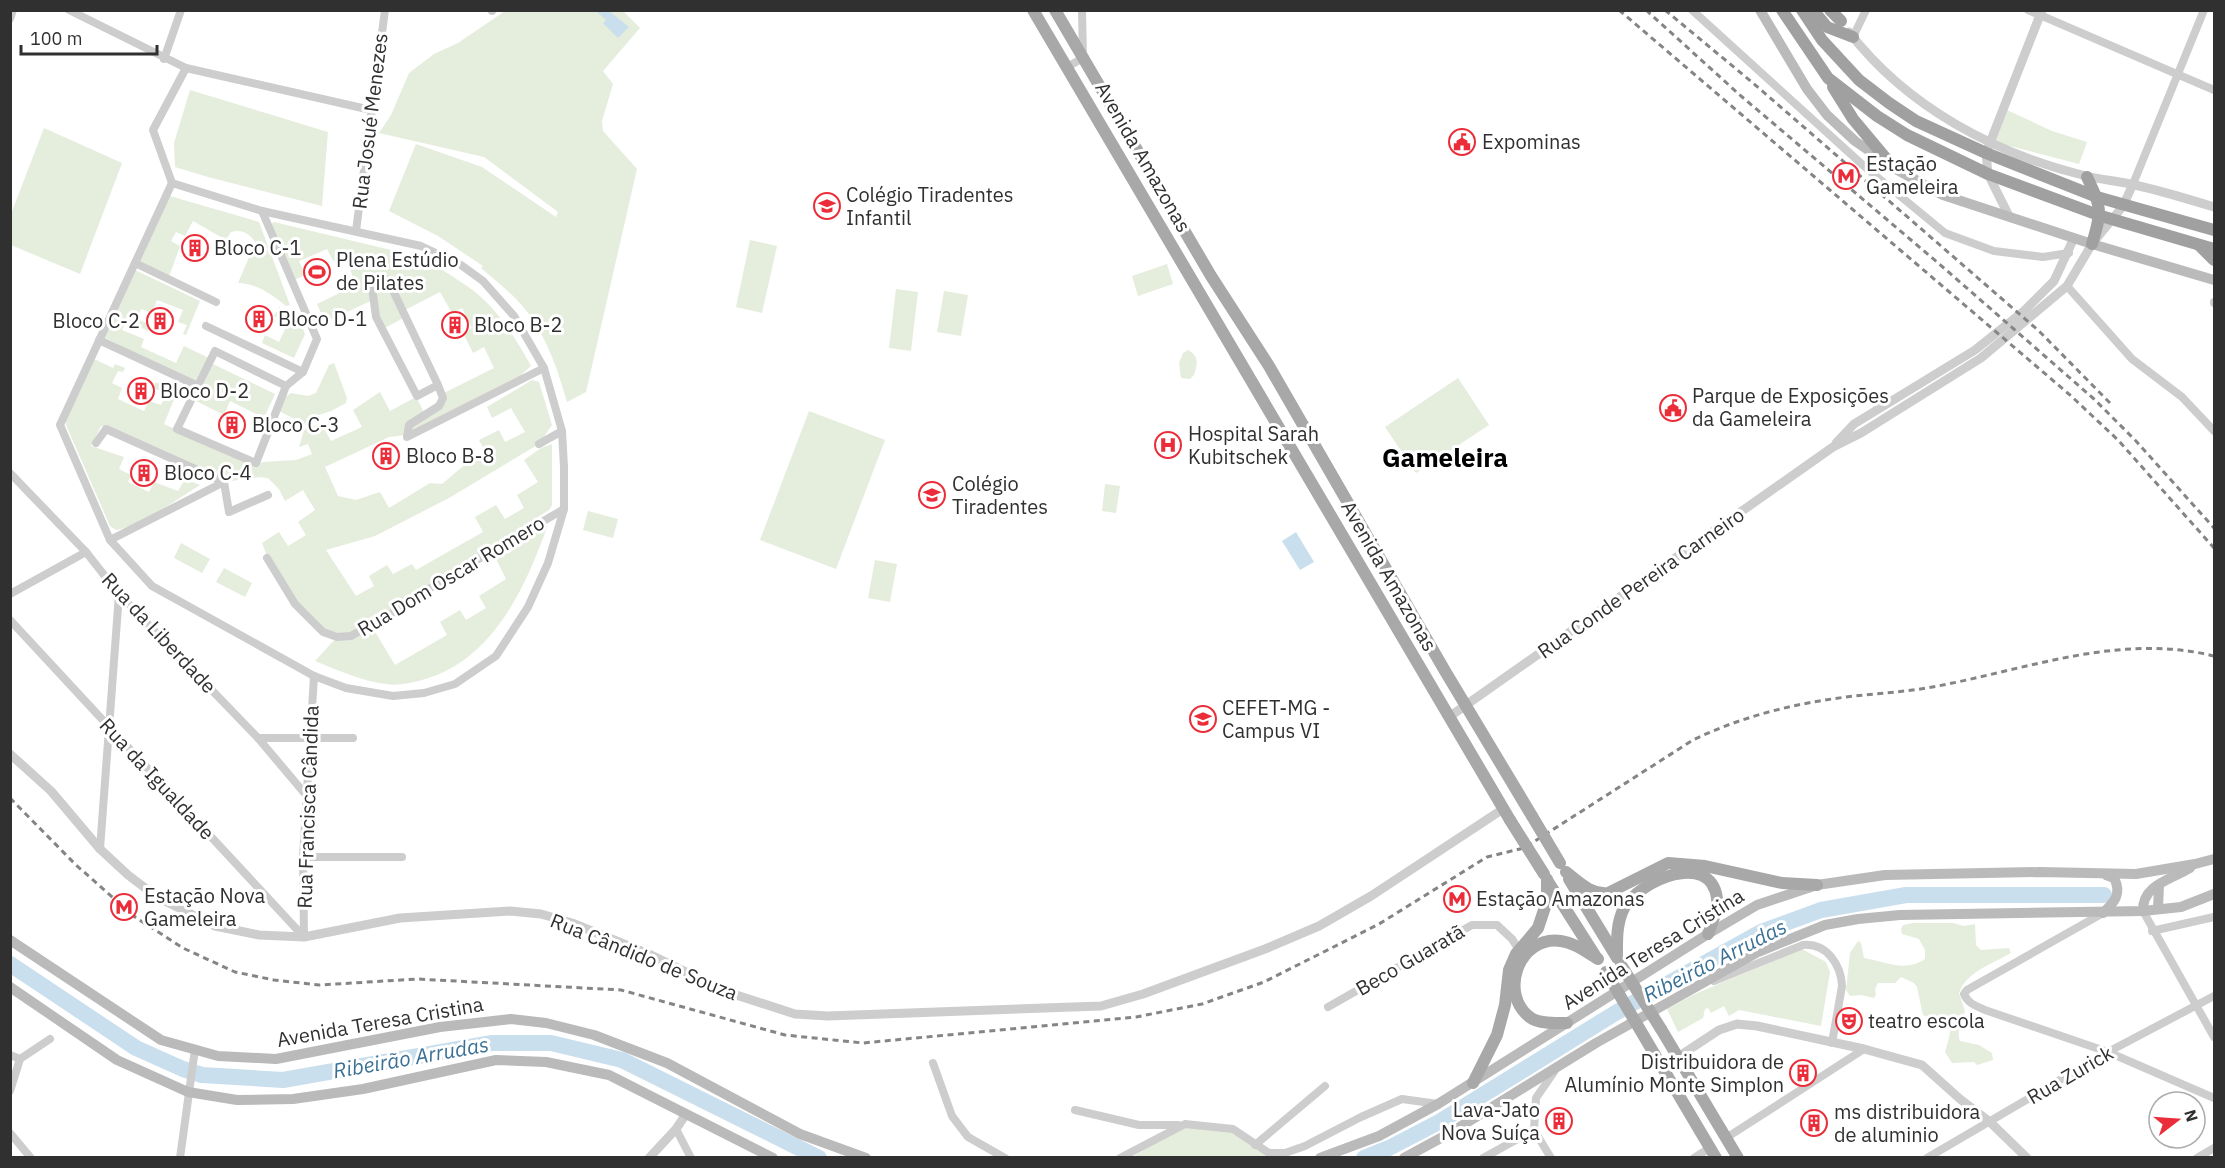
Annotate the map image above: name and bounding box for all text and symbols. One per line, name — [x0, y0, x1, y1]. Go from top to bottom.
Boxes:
scale bar — [21, 18, 158, 56]
text: 100 m — [30, 27, 82, 50]
street label: Rua Josué Menezes — [345, 31, 394, 210]
street label: Avenida Amazonas — [1089, 77, 1197, 237]
public building icon: Expominas — [1447, 127, 1477, 157]
place label: Expominas — [1482, 128, 1581, 155]
place label: Estação Gameleira — [1866, 150, 1959, 200]
metro station icon: Estação Gameleira — [1831, 161, 1861, 191]
place label: Colégio Tiradentes Infantil — [846, 181, 1014, 231]
school or university icon: Colégio Tiradentes Infantil — [812, 191, 842, 221]
building icon: Bloco C-1 — [180, 233, 210, 263]
place label: Bloco C-1 — [214, 234, 302, 261]
place label: Plena Estúdio de Pilates — [336, 246, 459, 296]
sports icon: Plena Estúdio de Pilates — [302, 257, 332, 287]
building icon: Bloco D-1 — [244, 304, 274, 334]
place label: Bloco D-1 — [278, 305, 367, 332]
building icon: Bloco C-2 — [145, 306, 175, 336]
place label: Bloco C-2 — [52, 307, 140, 334]
building icon: Bloco B-2 — [440, 310, 470, 340]
place label: Bloco B-2 — [474, 311, 563, 338]
building icon: Bloco D-2 — [126, 376, 156, 406]
place label: Bloco D-2 — [160, 377, 249, 404]
place label: Parque de Exposições da Gameleira — [1692, 382, 1889, 432]
public building icon: Parque de Exposições da Gameleira — [1658, 393, 1688, 423]
building icon: Bloco C-3 — [217, 410, 247, 440]
place label: Bloco C-3 — [252, 411, 340, 438]
place label: Hospital Sarah Kubitschek — [1188, 420, 1319, 470]
hospital icon: Hospital Sarah Kubitschek — [1153, 430, 1183, 460]
district label: Gameleira — [1382, 440, 1508, 474]
building icon: Bloco B-8 — [371, 441, 401, 471]
place label: Bloco B-8 — [406, 442, 495, 469]
building icon: Bloco C-4 — [129, 458, 159, 488]
place label: Bloco C-4 — [164, 459, 252, 486]
place label: Colégio Tiradentes — [952, 470, 1048, 520]
school or university icon: Colégio Tiradentes — [917, 480, 947, 510]
street label: Avenida Amazonas — [1335, 496, 1443, 656]
street label: Rua Conde Pereira Carneiro — [1532, 501, 1749, 664]
street label: Rua Dom Oscar Romero — [352, 509, 549, 642]
street label: Rua da Liberdade — [96, 566, 223, 699]
place label: CEFET-MG - Campus VI — [1222, 694, 1330, 744]
school or university icon: CEFET-MG - Campus VI — [1188, 704, 1218, 734]
street label: Rua Francisca Cândida — [290, 705, 325, 909]
street label: Rua da Igualdade — [94, 712, 221, 845]
street label: Avenida Teresa Cristina — [1557, 881, 1749, 1015]
place label: Estação Nova Gameleira — [144, 882, 265, 932]
metro station icon: Estação Amazonas — [1442, 884, 1472, 914]
place label: Estação Amazonas — [1476, 885, 1645, 912]
metro station icon: Estação Nova Gameleira — [109, 892, 139, 922]
street label: Rua Cândido de Souza — [547, 907, 742, 1007]
water label: Ribeirão Arrudas — [1638, 912, 1791, 1008]
street label: Beco Guaratã — [1350, 917, 1469, 1002]
street label: Avenida Teresa Cristina — [274, 990, 486, 1053]
theatre icon: teatro escola — [1834, 1006, 1864, 1036]
place label: teatro escola — [1868, 1007, 1985, 1034]
water label: Ribeirão Arrudas — [331, 1030, 491, 1084]
street label: Rua Zurick — [2022, 1039, 2118, 1110]
place label: Distribuidora de Alumínio Monte Simplon — [1565, 1048, 1784, 1098]
building icon: Distribuidora de Alumínio Monte Simplon — [1788, 1058, 1818, 1088]
north arrow — [2147, 1090, 2207, 1150]
place label: Lava-Jato Nova Suíça — [1441, 1096, 1540, 1146]
place label: ms distribuidora de aluminio — [1834, 1098, 1980, 1148]
building icon: Lava-Jato Nova Suíça — [1544, 1106, 1574, 1136]
text: N — [2180, 1107, 2203, 1124]
building icon: ms distribuidora de aluminio — [1799, 1108, 1829, 1138]

